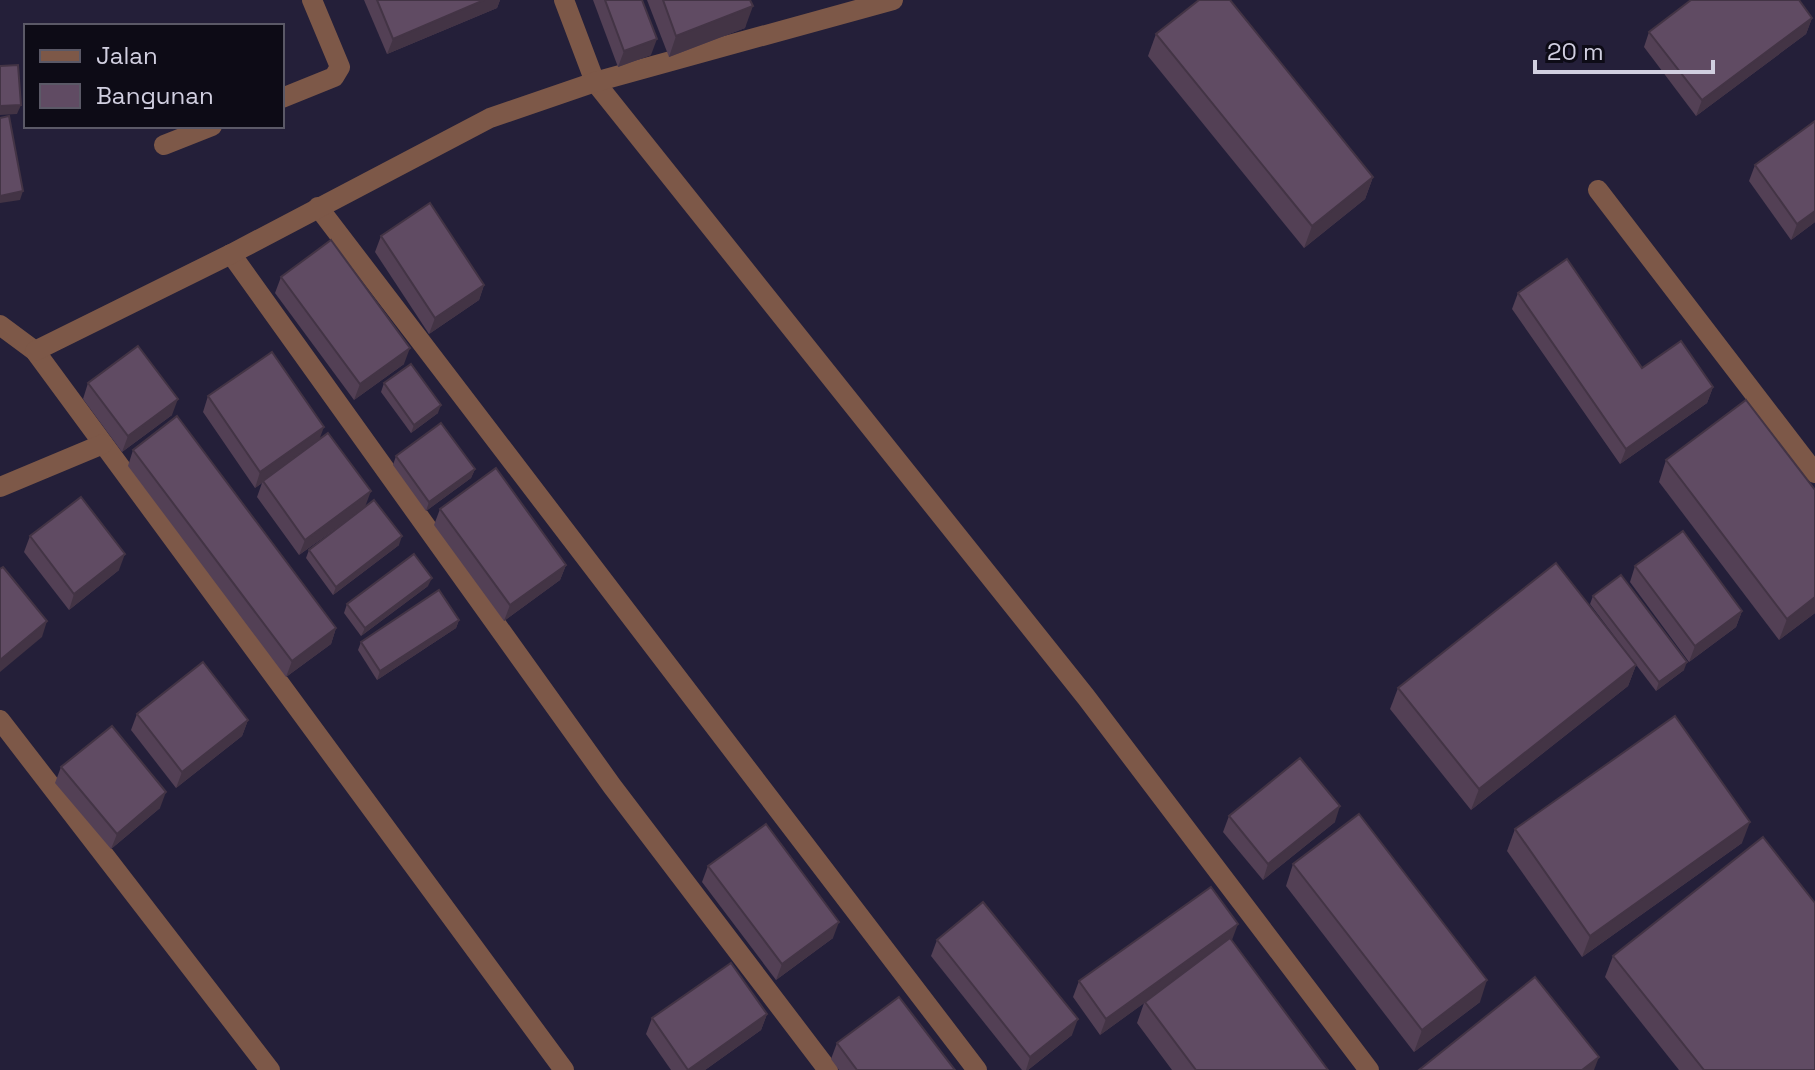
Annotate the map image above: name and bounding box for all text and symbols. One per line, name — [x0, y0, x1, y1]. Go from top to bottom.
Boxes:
legend — [24, 24, 284, 128]
scale bar — [1535, 24, 1713, 74]
text: 20 m — [1547, 36, 1604, 67]
text: Jalan — [96, 40, 158, 71]
text: Bangunan — [96, 80, 214, 111]

